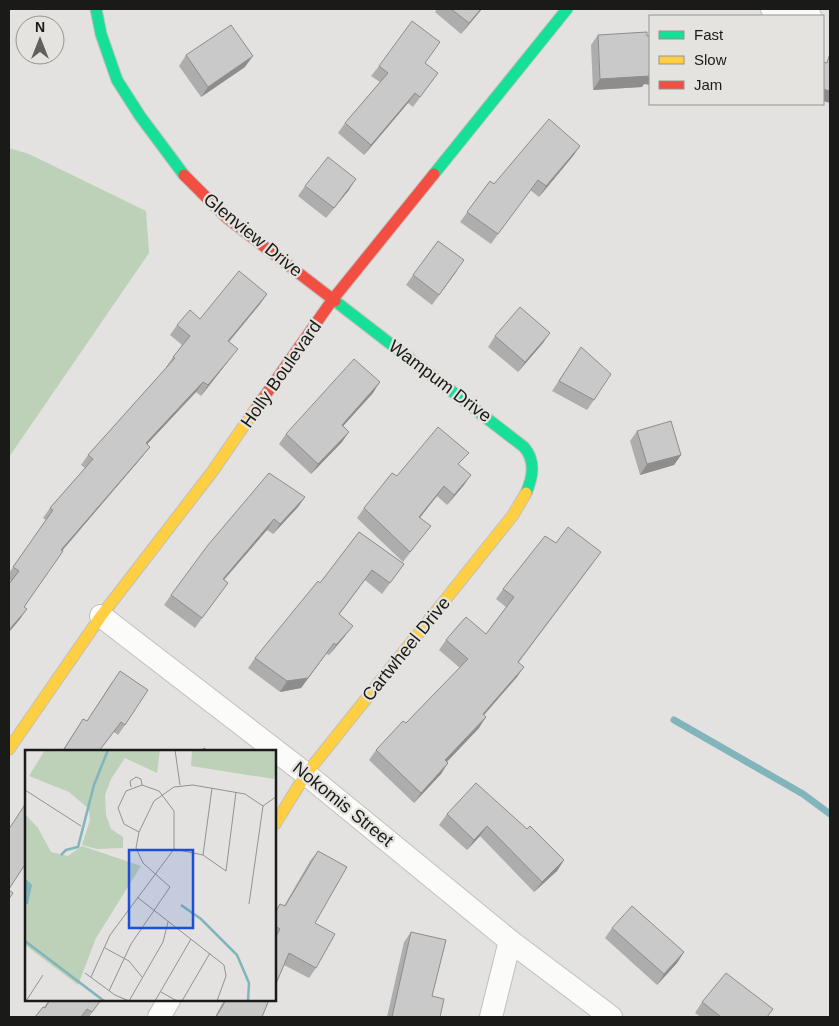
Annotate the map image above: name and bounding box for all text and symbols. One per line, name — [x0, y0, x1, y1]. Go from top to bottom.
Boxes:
north arrow — [15, 15, 65, 65]
legend — [649, 15, 824, 105]
text: N — [35, 19, 45, 35]
text: Fast — [694, 26, 724, 43]
text: Slow — [694, 51, 727, 68]
text: Jam — [694, 76, 722, 93]
street label: Glenview Drive — [200, 189, 306, 281]
street label: Holly Boulevard — [237, 317, 325, 431]
street label: Wampum Drive — [385, 336, 495, 426]
street label: Cartwheel Drive — [358, 593, 454, 705]
inset map — [25, 750, 276, 1001]
street label: Nokomis Street — [289, 758, 397, 850]

